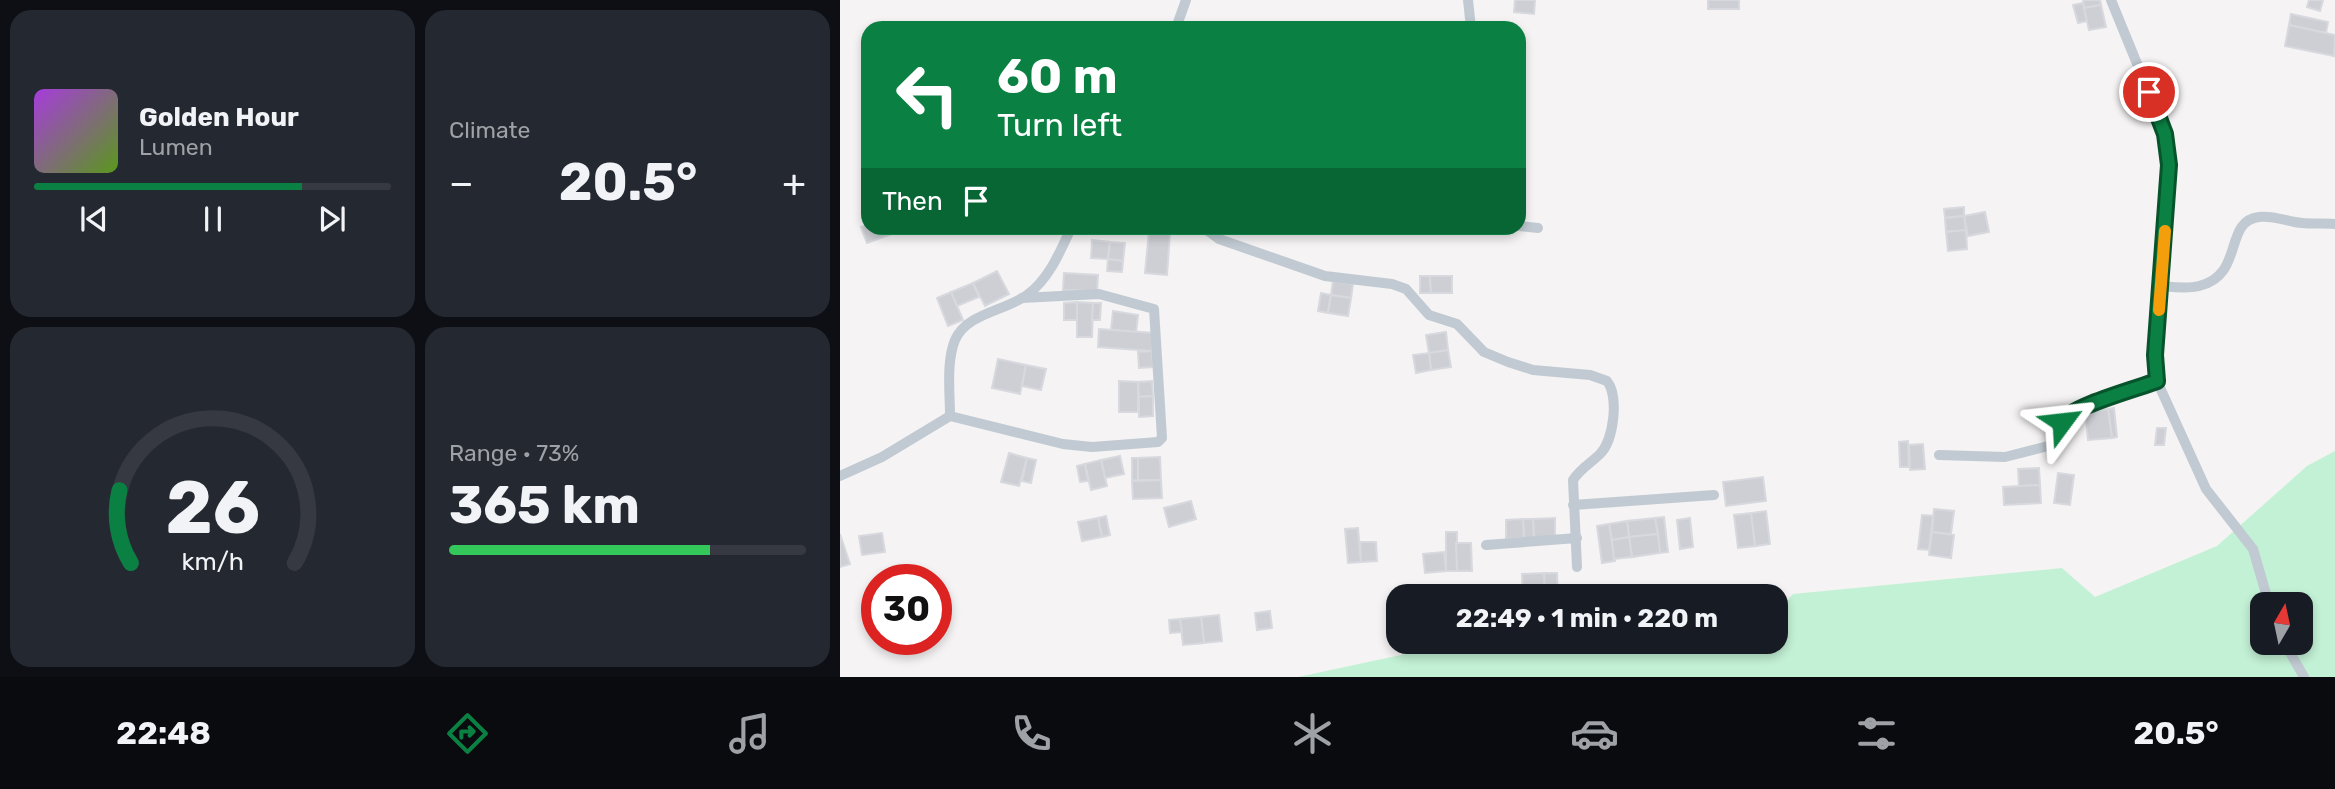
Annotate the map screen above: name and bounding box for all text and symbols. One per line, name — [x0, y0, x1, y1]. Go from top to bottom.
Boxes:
text: 60 m — [997, 47, 1118, 105]
icon: left — [882, 49, 973, 140]
pin — [2119, 62, 2179, 122]
icon: arrive — [2130, 73, 2168, 111]
text: Golden Hour — [139, 102, 299, 133]
text: Turn left — [997, 106, 1122, 144]
text: Climate — [449, 116, 530, 144]
text: Lumen — [139, 133, 213, 161]
text: 20.5° — [559, 151, 697, 213]
text: − — [449, 160, 474, 206]
text: + — [782, 160, 806, 206]
icon: arrive — [957, 182, 995, 220]
text: Then — [882, 186, 943, 217]
icon: previous — [75, 200, 113, 238]
icon: pause — [194, 200, 232, 238]
icon: next — [313, 200, 351, 238]
position arrow — [2025, 385, 2099, 459]
text: Range · 73% — [449, 439, 579, 467]
text: 26 — [165, 465, 260, 551]
text: 365 km — [449, 474, 640, 536]
text: km/h — [181, 547, 244, 576]
speed limit sign: 30 — [861, 564, 952, 655]
north arrow — [2250, 592, 2314, 654]
map controls — [2250, 592, 2313, 655]
text: 22:49 · 1 min · 220 m — [1456, 603, 1718, 634]
icon: directions — [443, 709, 492, 758]
icon: music — [725, 709, 774, 758]
icon: phone — [1007, 709, 1056, 758]
icon: climate — [1288, 709, 1337, 758]
icon: car — [1570, 709, 1619, 758]
icon: filters — [1852, 709, 1901, 758]
text: 22:48 — [116, 714, 211, 752]
text: 20.5° — [2133, 714, 2219, 752]

